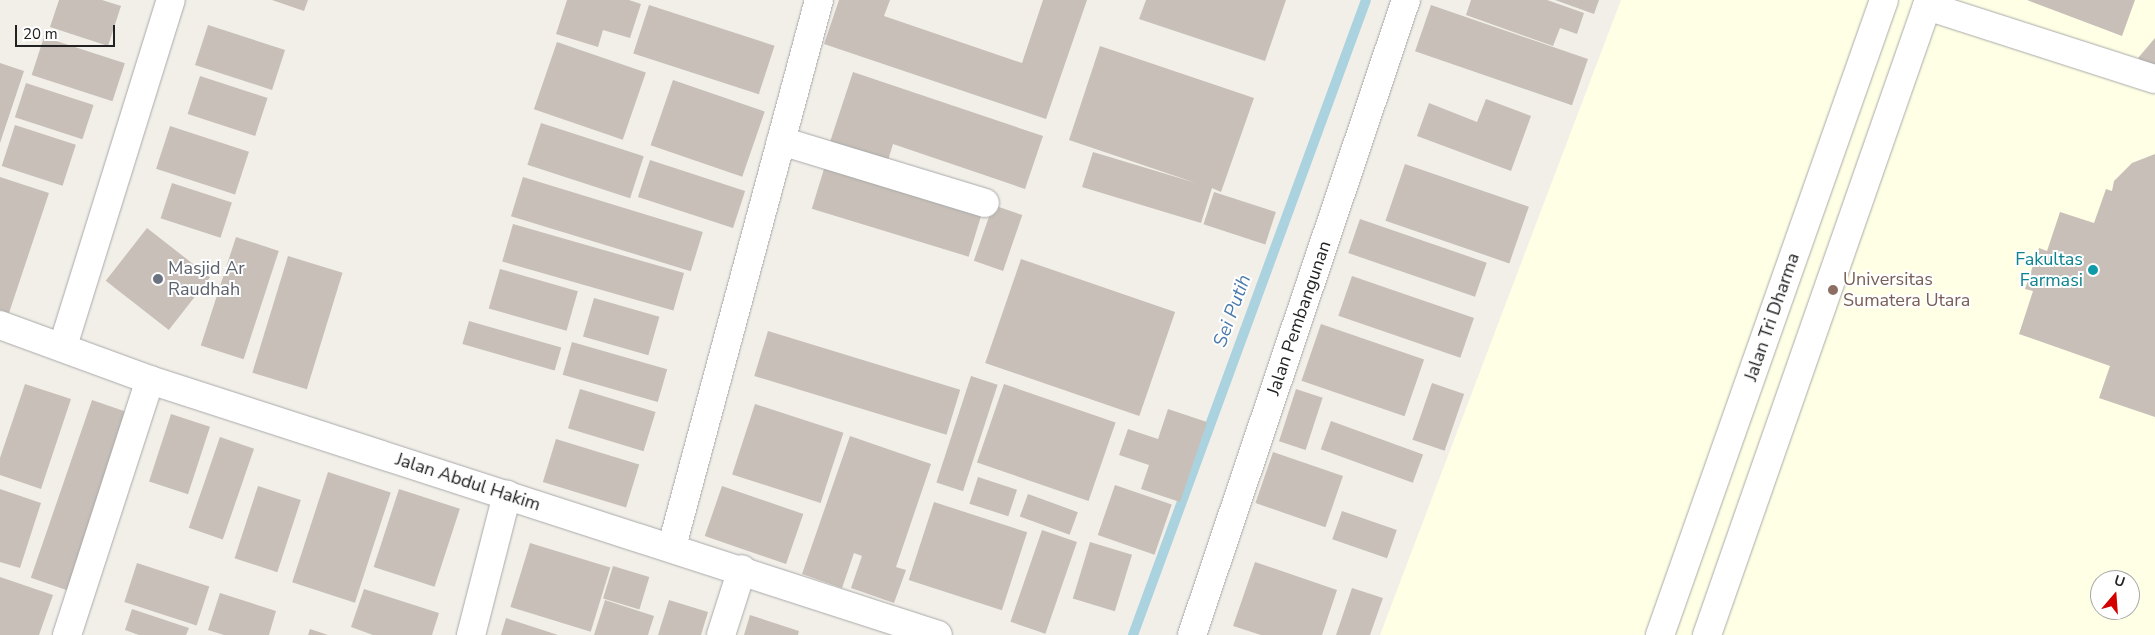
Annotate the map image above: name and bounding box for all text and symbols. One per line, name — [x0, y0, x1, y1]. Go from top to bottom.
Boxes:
scale bar — [18, 15, 118, 47]
text: 20 m — [23, 24, 58, 44]
street label: Jalan Pembangunan — [1262, 238, 1336, 398]
place label: Fakultas Farmasi — [2015, 249, 2083, 292]
street label: Jalan Tri Dharma — [1740, 250, 1804, 384]
place label: Masjid Ar Raudhah — [168, 258, 245, 300]
marker: Fakultas Farmasi — [2087, 264, 2099, 276]
place label: Universitas Sumatera Utara — [1843, 269, 1970, 312]
water label: Sei Putih — [1209, 272, 1257, 350]
marker: Masjid Ar Raudhah — [152, 273, 164, 285]
marker: Universitas Sumatera Utara — [1827, 284, 1839, 296]
street label: Jalan Abdul Hakim — [393, 448, 543, 516]
north arrow — [2090, 570, 2140, 620]
text: U — [2112, 571, 2127, 592]

